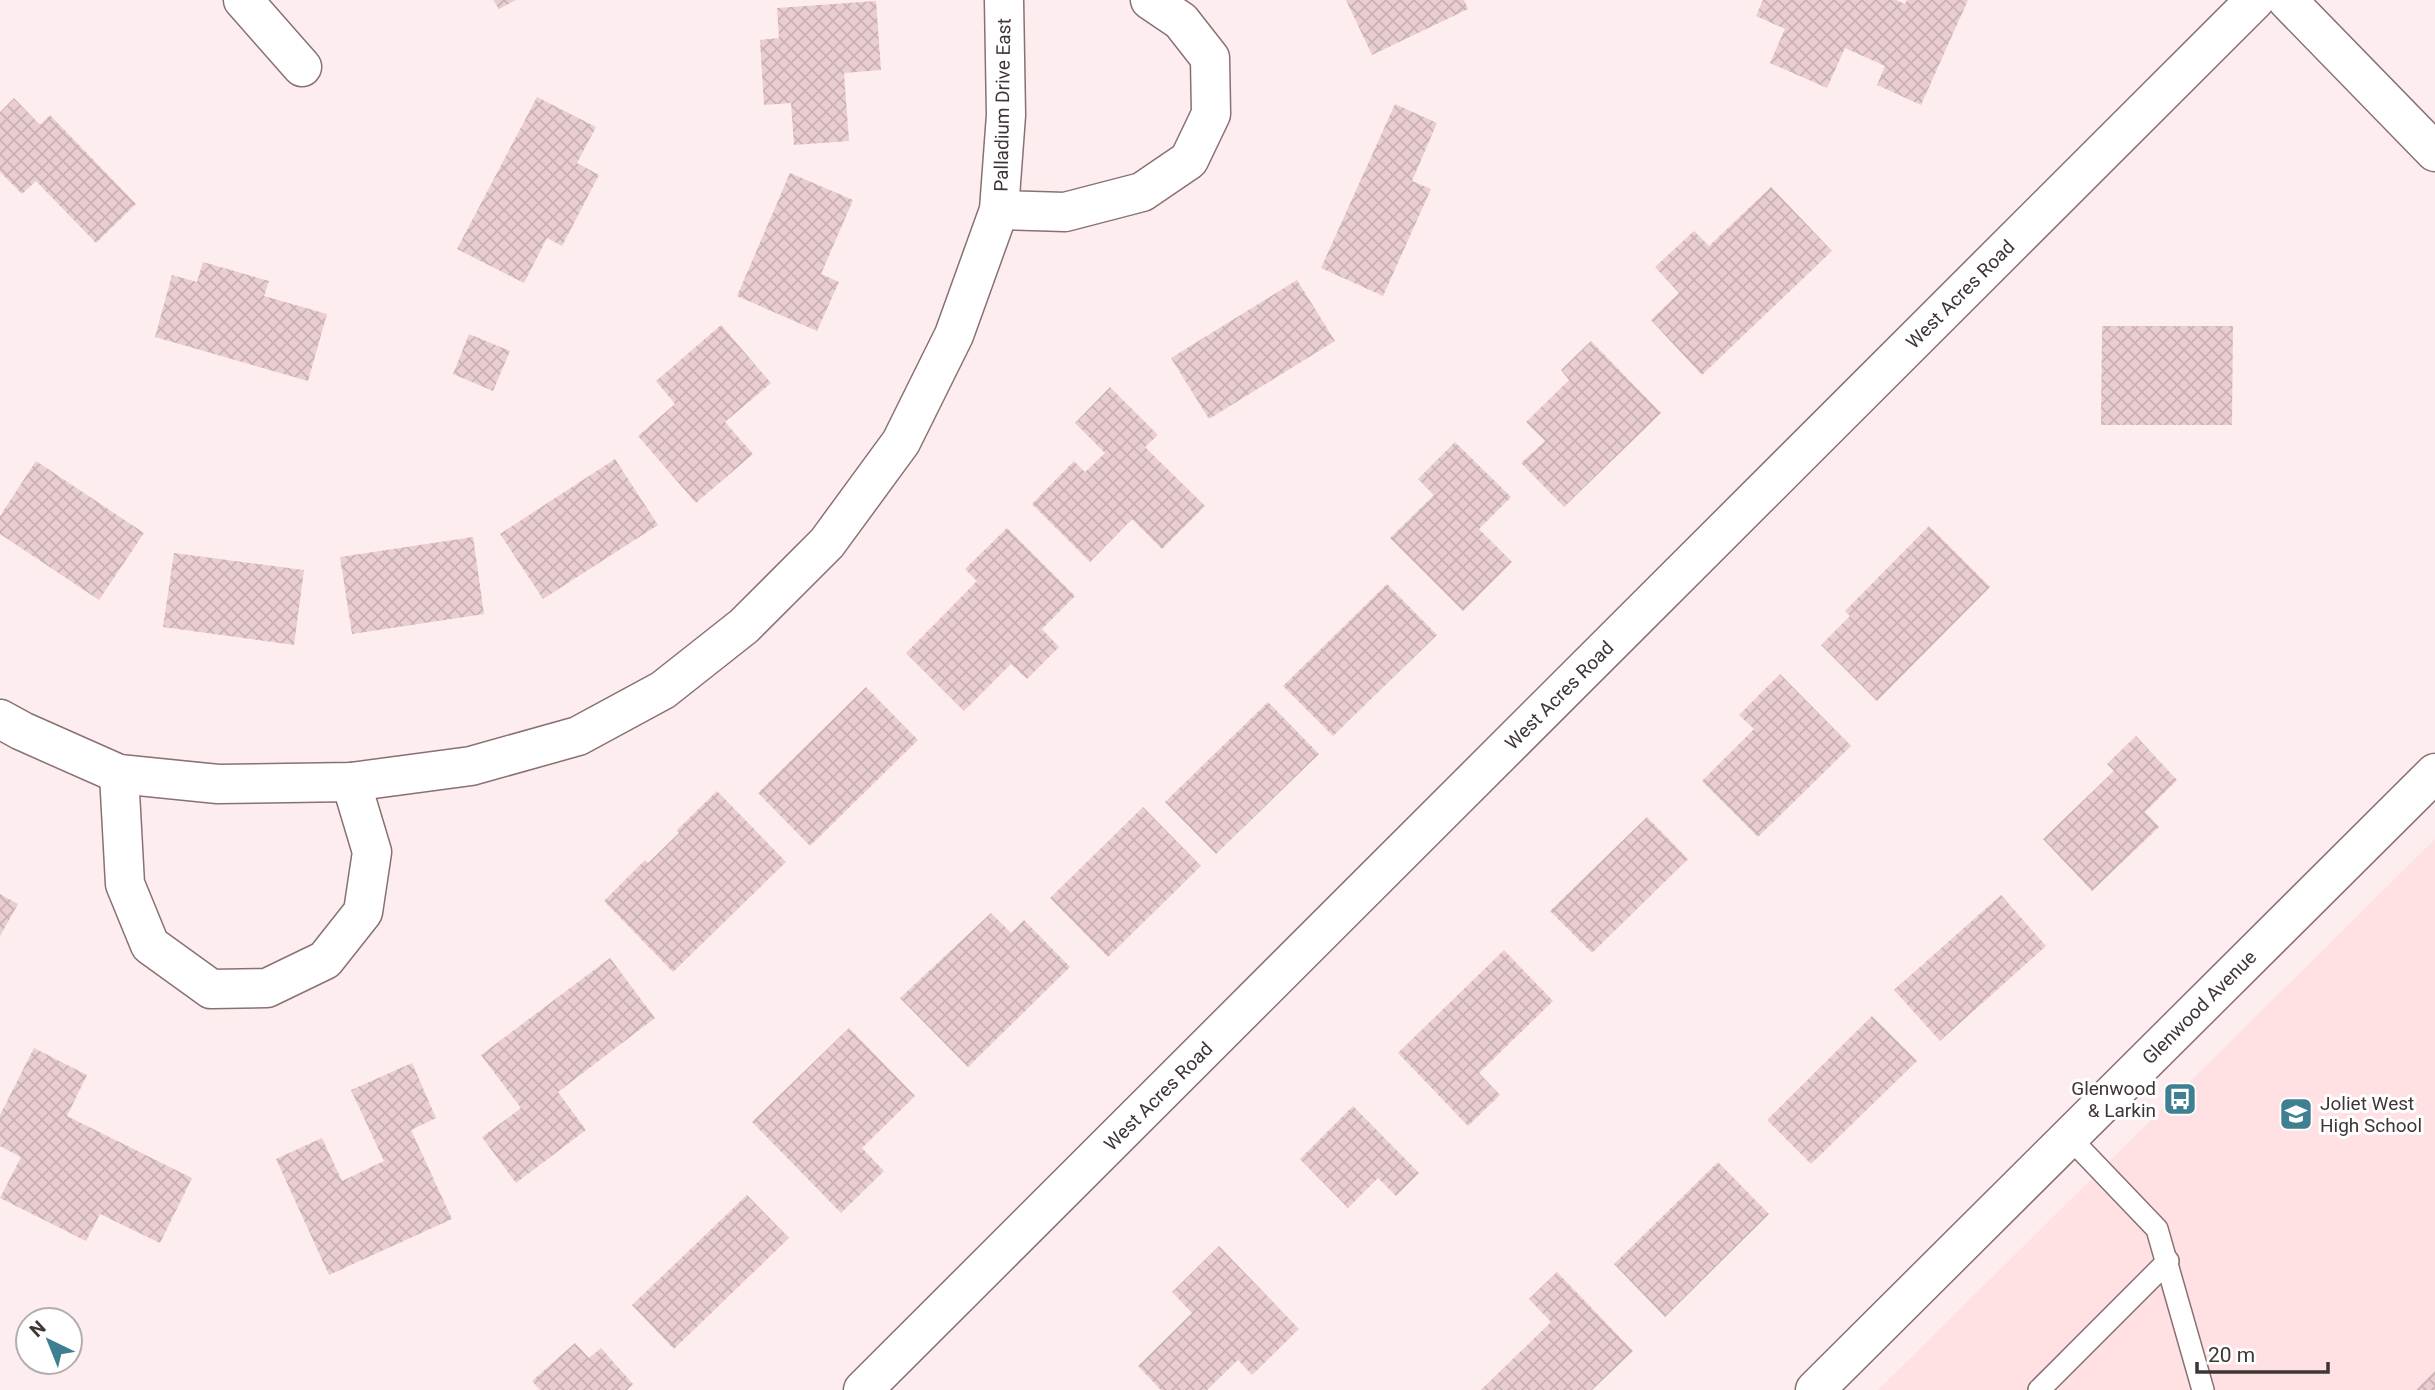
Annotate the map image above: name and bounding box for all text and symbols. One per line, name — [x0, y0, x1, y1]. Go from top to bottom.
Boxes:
street label: Palladium Drive East — [989, 18, 1016, 192]
street label: West Acres Road — [1901, 235, 2019, 353]
street label: West Acres Road — [1500, 636, 1618, 754]
street label: Glenwood Avenue — [2138, 946, 2261, 1069]
street label: West Acres Road — [1099, 1037, 1217, 1155]
place label: Glenwood & Larkin — [2071, 1077, 2156, 1122]
bus stop icon: Glenwood & Larkin — [2161, 1080, 2199, 1118]
place label: Joliet West High School — [2320, 1092, 2422, 1137]
school or university icon: Joliet West High School — [2277, 1095, 2315, 1133]
north arrow — [14, 1306, 84, 1376]
text: N — [25, 1316, 50, 1342]
scale bar — [2197, 1330, 2328, 1374]
text: 20 m — [2208, 1343, 2255, 1367]

